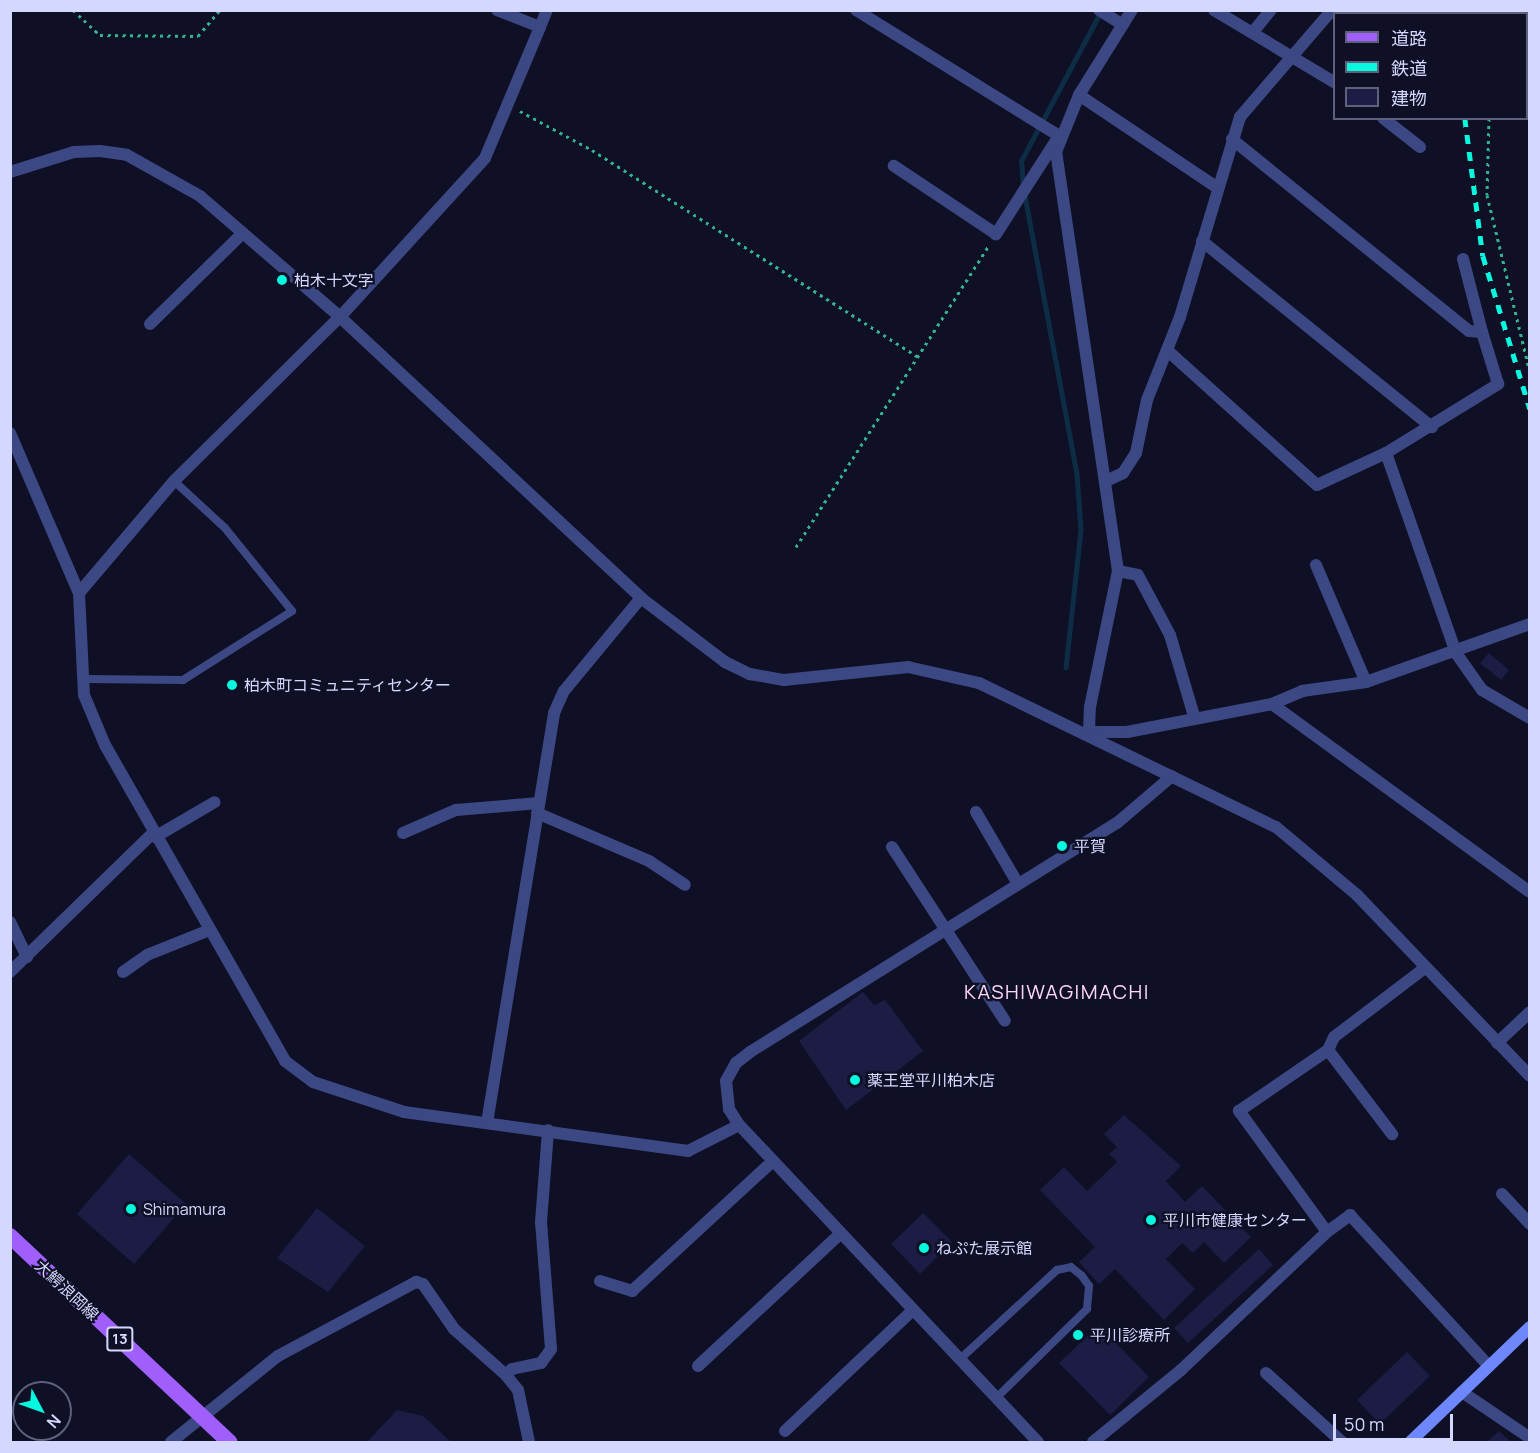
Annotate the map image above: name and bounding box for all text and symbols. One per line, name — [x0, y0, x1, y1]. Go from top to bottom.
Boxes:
legend — [1333, 12, 1528, 120]
text: 道路 — [1391, 26, 1427, 50]
text: 鉄道 — [1391, 56, 1427, 80]
text: 建物 — [1391, 86, 1427, 110]
place label: 柏木十文字 — [294, 270, 374, 290]
marker: 柏木十文字 — [275, 273, 289, 287]
place label: 柏木町コミュニティセンター — [244, 675, 452, 695]
marker: 柏木町コミュニティセンター — [225, 678, 239, 692]
place label: 平賀 — [1074, 836, 1106, 856]
marker: 平賀 — [1055, 839, 1069, 853]
district label: KASHIWAGIMACHI — [964, 979, 1150, 1003]
place label: 薬王堂平川柏木店 — [867, 1070, 995, 1090]
marker: 薬王堂平川柏木店 — [848, 1073, 862, 1087]
place label: Shimamura — [143, 1199, 226, 1219]
marker: Shimamura — [124, 1202, 138, 1216]
place label: 平川市健康センター — [1163, 1210, 1307, 1230]
marker: 平川市健康センター — [1144, 1213, 1158, 1227]
place label: ねぷた展示館 — [936, 1238, 1032, 1258]
marker: ねぷた展示館 — [917, 1241, 931, 1255]
street label: 大鰐浪岡線 — [31, 1256, 103, 1324]
place label: 平川診療所 — [1090, 1325, 1170, 1345]
road number: 13 — [105, 1327, 135, 1351]
marker: 平川診療所 — [1071, 1328, 1085, 1342]
north arrow — [12, 1381, 72, 1441]
scale bar — [1336, 1402, 1456, 1440]
text: N — [42, 1410, 66, 1433]
text: 50 m — [1344, 1412, 1384, 1436]

